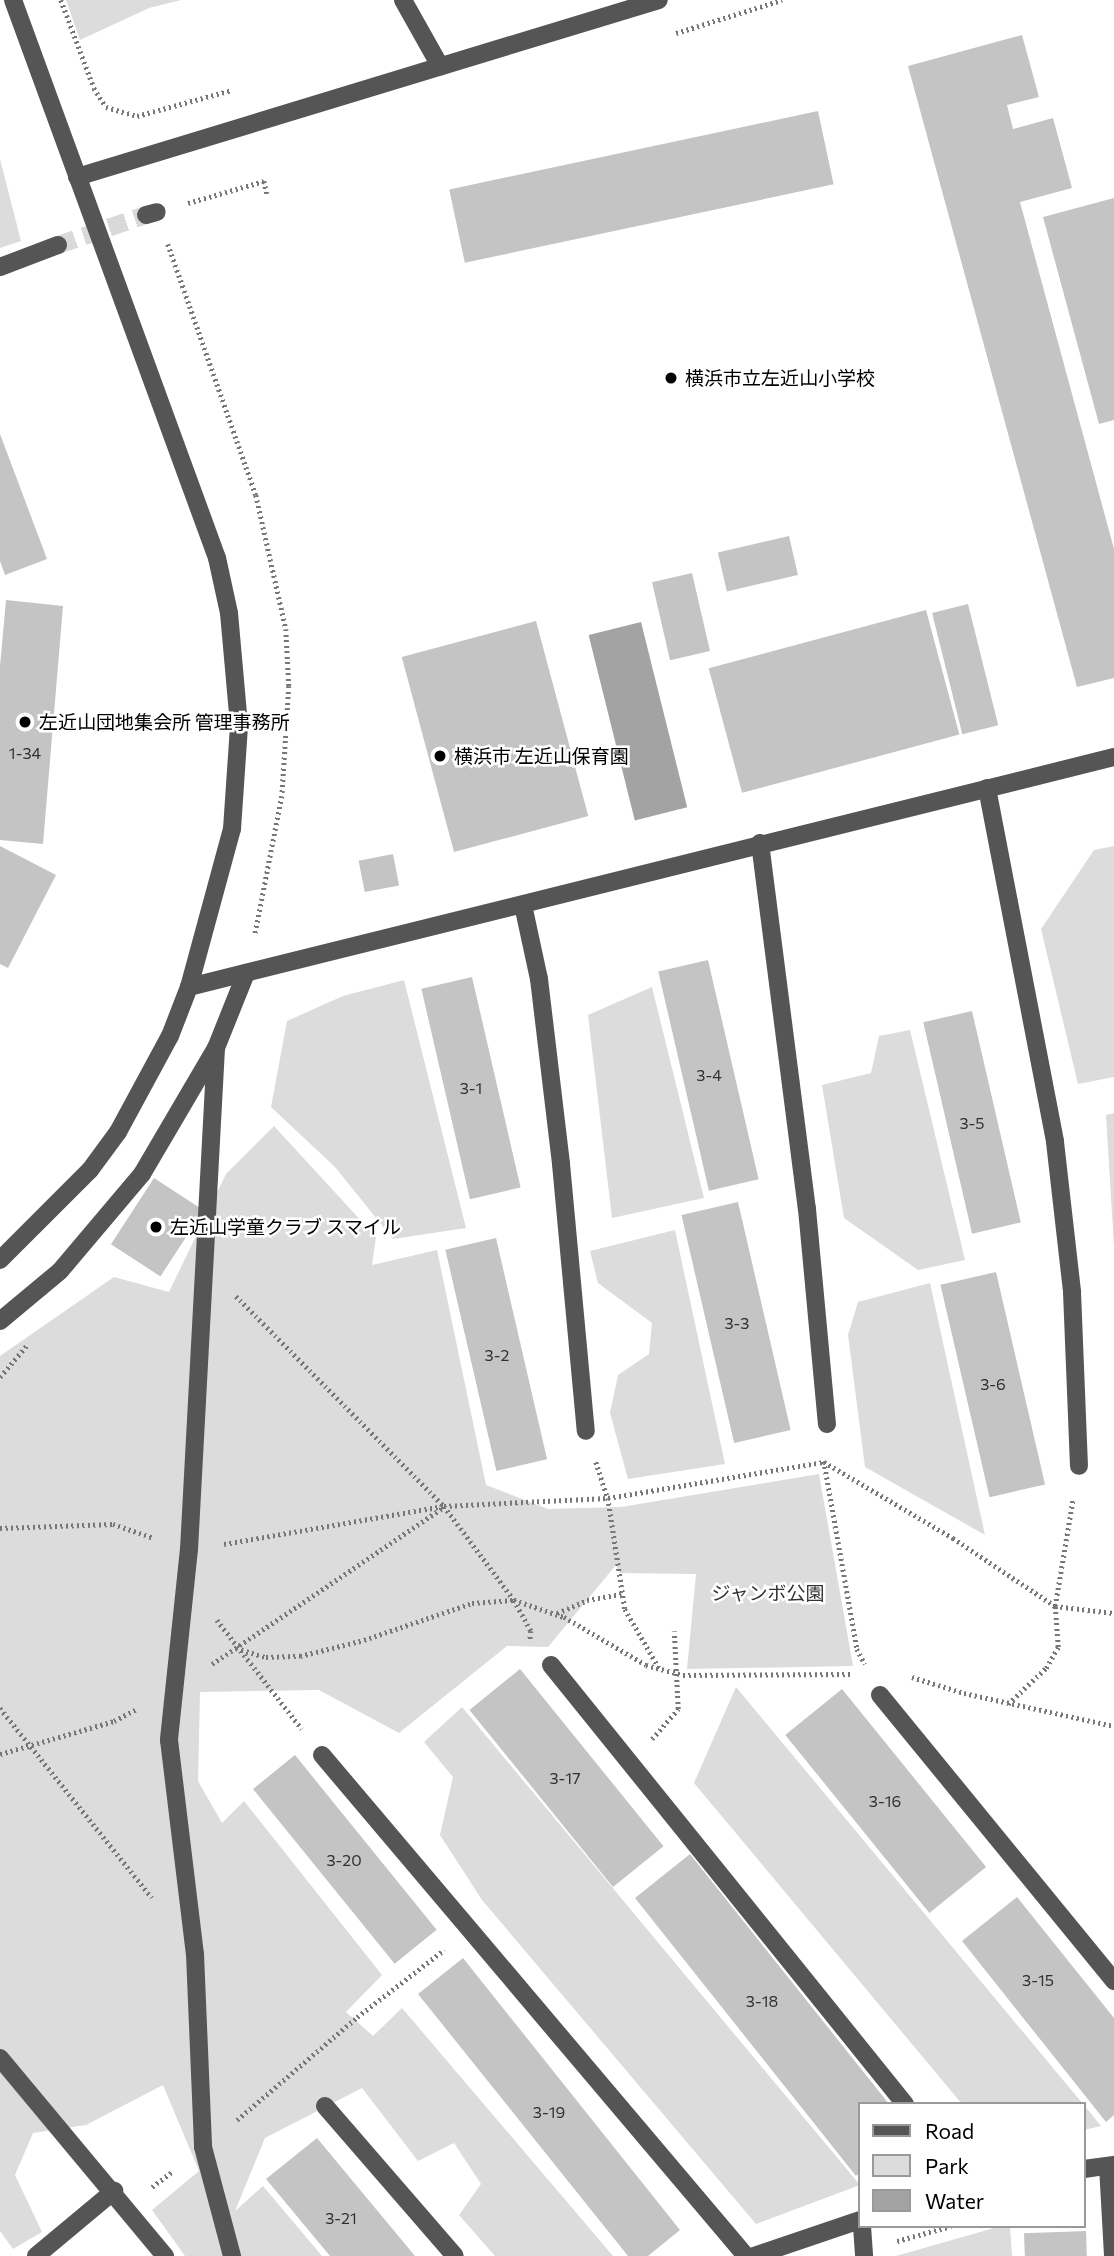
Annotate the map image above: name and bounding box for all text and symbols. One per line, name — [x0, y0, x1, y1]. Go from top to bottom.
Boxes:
place label: 横浜市立左近山小学校 — [685, 367, 875, 389]
marker: 横浜市立左近山小学校 — [663, 370, 679, 386]
place label: 左近山団地集会所 管理事務所 — [39, 711, 290, 733]
marker: 左近山団地集会所 管理事務所 — [17, 714, 33, 730]
house number: 1-34 — [9, 743, 41, 763]
place label: 横浜市 左近山保育園 — [454, 745, 629, 767]
marker: 横浜市 左近山保育園 — [432, 748, 448, 764]
house number: 3-4 — [696, 1065, 722, 1085]
house number: 3-1 — [460, 1078, 482, 1098]
house number: 3-5 — [959, 1113, 985, 1133]
place label: 左近山学童クラブ スマイル — [170, 1216, 402, 1238]
marker: 左近山学童クラブ スマイル — [148, 1219, 164, 1235]
house number: 3-3 — [724, 1313, 750, 1333]
house number: 3-2 — [485, 1345, 509, 1365]
house number: 3-6 — [980, 1374, 1006, 1394]
park label: ジャンボ公園 — [711, 1582, 825, 1604]
house number: 3-17 — [549, 1768, 581, 1788]
house number: 3-16 — [869, 1791, 901, 1811]
house number: 3-20 — [326, 1850, 362, 1870]
house number: 3-15 — [1022, 1970, 1054, 1990]
house number: 3-18 — [746, 1991, 778, 2011]
house number: 3-19 — [533, 2102, 565, 2122]
legend — [858, 2102, 1086, 2228]
text: Road — [925, 2118, 974, 2143]
text: Park — [925, 2153, 969, 2178]
text: Water — [925, 2188, 984, 2213]
house number: 3-21 — [325, 2208, 357, 2228]

